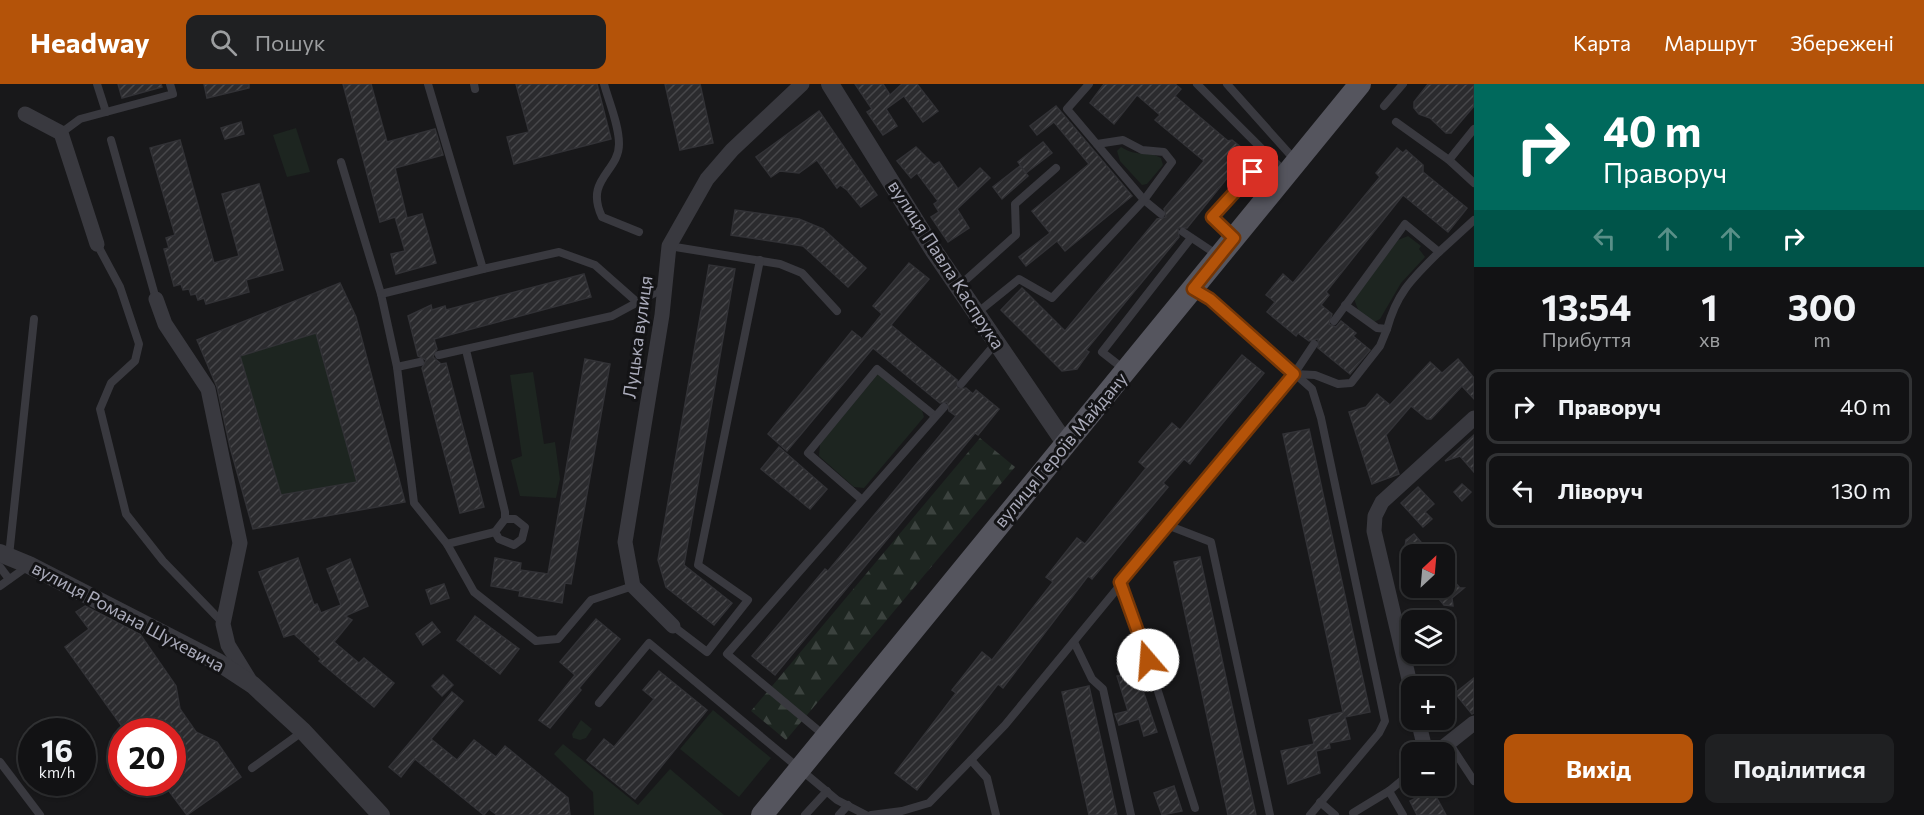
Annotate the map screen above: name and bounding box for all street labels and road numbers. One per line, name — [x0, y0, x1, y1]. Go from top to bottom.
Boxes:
street label: вулиця Павла Каспрука — [884, 176, 1010, 353]
street label: Луцька вулиця — [618, 274, 657, 400]
street label: вулиця Героїв Майдану — [989, 367, 1132, 531]
street label: вулиця Романа Шухевича — [29, 556, 228, 676]

